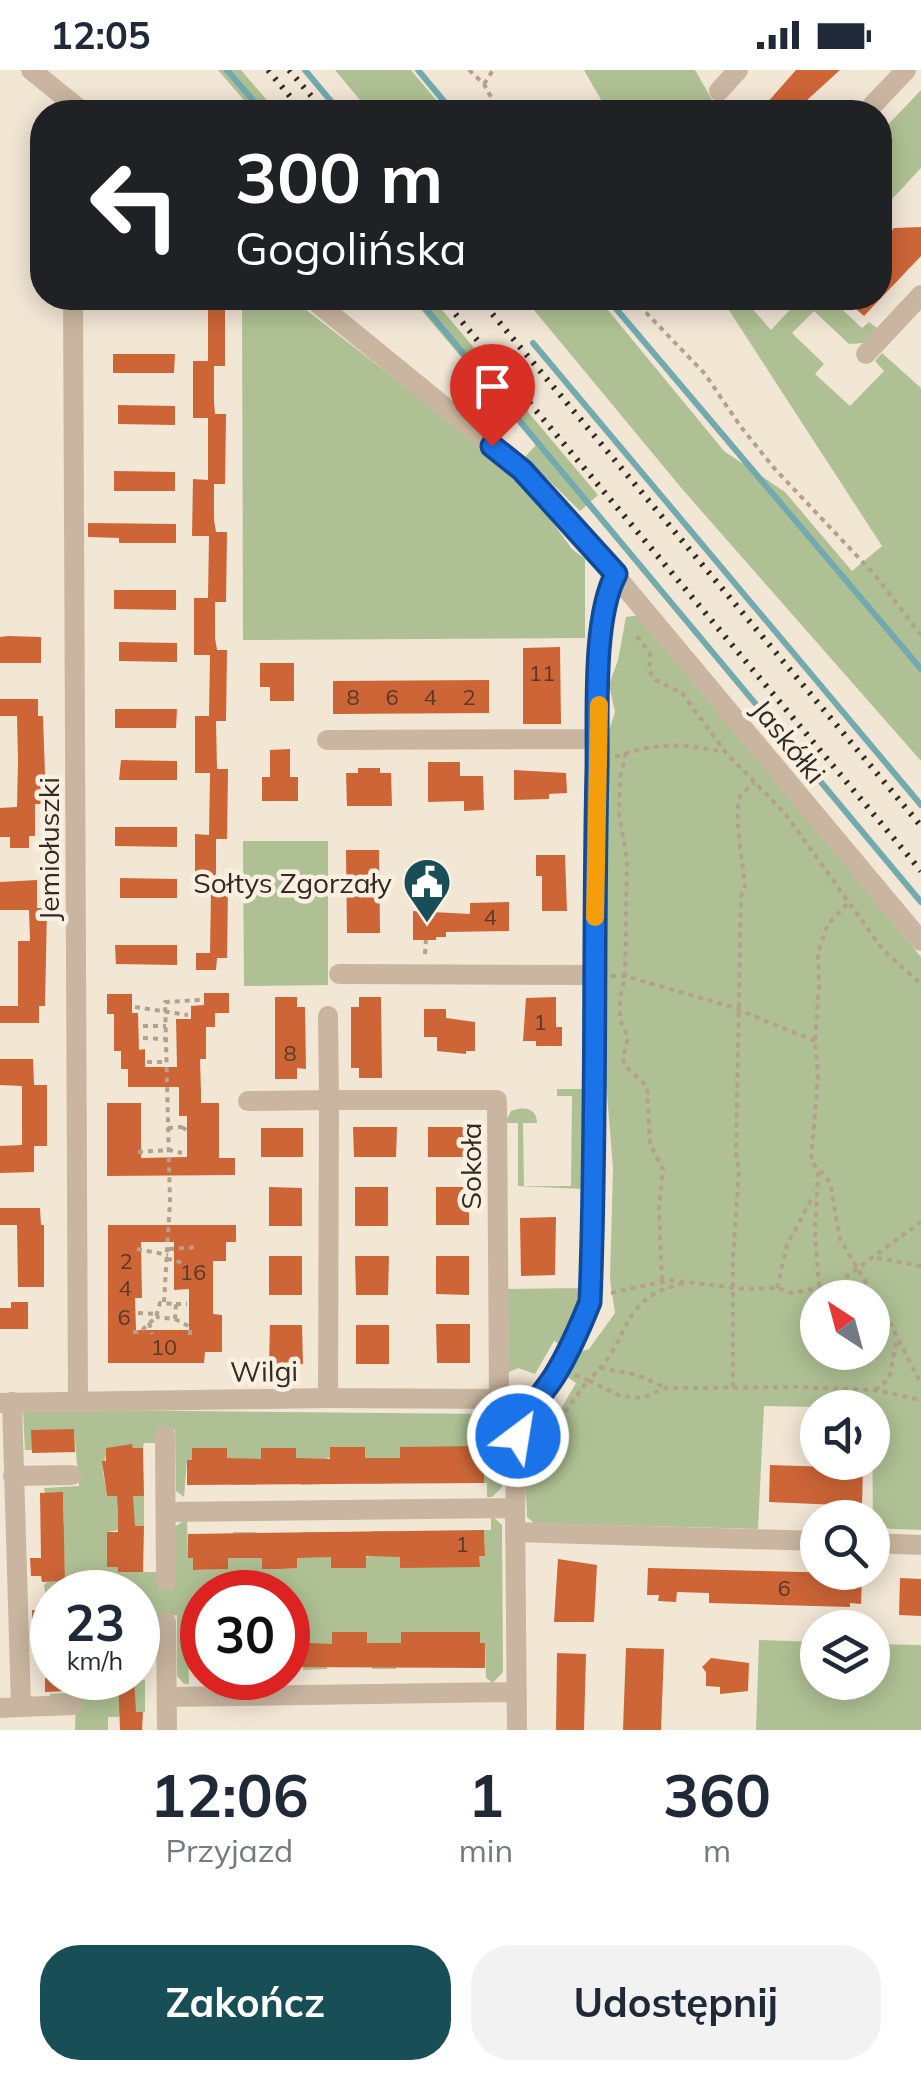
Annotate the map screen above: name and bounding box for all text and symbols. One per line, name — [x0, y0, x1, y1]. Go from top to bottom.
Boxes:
text: 12:05 — [50, 11, 151, 59]
text: 300 m — [235, 133, 443, 221]
icon: left — [70, 140, 200, 270]
text: Gogolińska — [235, 220, 466, 276]
pin — [450, 344, 535, 447]
icon: arrive — [465, 359, 520, 414]
house number: 11 — [529, 659, 555, 687]
house number: 8 — [346, 683, 360, 711]
house number: 6 — [385, 683, 399, 711]
house number: 4 — [423, 683, 437, 711]
house number: 2 — [462, 683, 476, 711]
street label: Jaskółki — [745, 692, 833, 790]
street label: Jemiołuszki — [31, 777, 66, 921]
public building icon: Sołtys Zgorzały — [401, 856, 453, 924]
place label: Sołtys Zgorzały — [193, 865, 392, 900]
house number: 4 — [483, 903, 497, 931]
house number: 1 — [533, 1008, 547, 1036]
house number: 8 — [283, 1039, 297, 1067]
street label: Sokoła — [453, 1123, 488, 1209]
house number: 2 — [119, 1247, 133, 1275]
house number: 16 — [180, 1258, 206, 1286]
house number: 4 — [118, 1274, 132, 1302]
north arrow — [800, 1280, 890, 1370]
map controls — [800, 1280, 890, 1700]
house number: 6 — [117, 1303, 131, 1331]
house number: 10 — [151, 1333, 177, 1361]
street label: Wilgi — [230, 1353, 298, 1389]
position arrow — [466, 1384, 570, 1488]
button: sound — [800, 1390, 890, 1480]
button: search — [800, 1500, 890, 1590]
house number: 1 — [455, 1530, 469, 1558]
speed limit sign: 30 — [180, 1570, 310, 1700]
house number: 6 — [777, 1574, 791, 1602]
text: 23 — [65, 1591, 125, 1654]
button: layers — [800, 1610, 890, 1700]
text: km/h — [67, 1645, 123, 1676]
text: 12:06 — [150, 1757, 309, 1832]
text: 1 — [468, 1757, 504, 1832]
text: 360 — [663, 1757, 771, 1832]
text: Przyjazd — [165, 1830, 293, 1870]
text: min — [459, 1830, 513, 1870]
text: m — [703, 1830, 731, 1870]
button: Zakończ — [40, 1945, 451, 2060]
button: Udostępnij — [471, 1945, 881, 2060]

